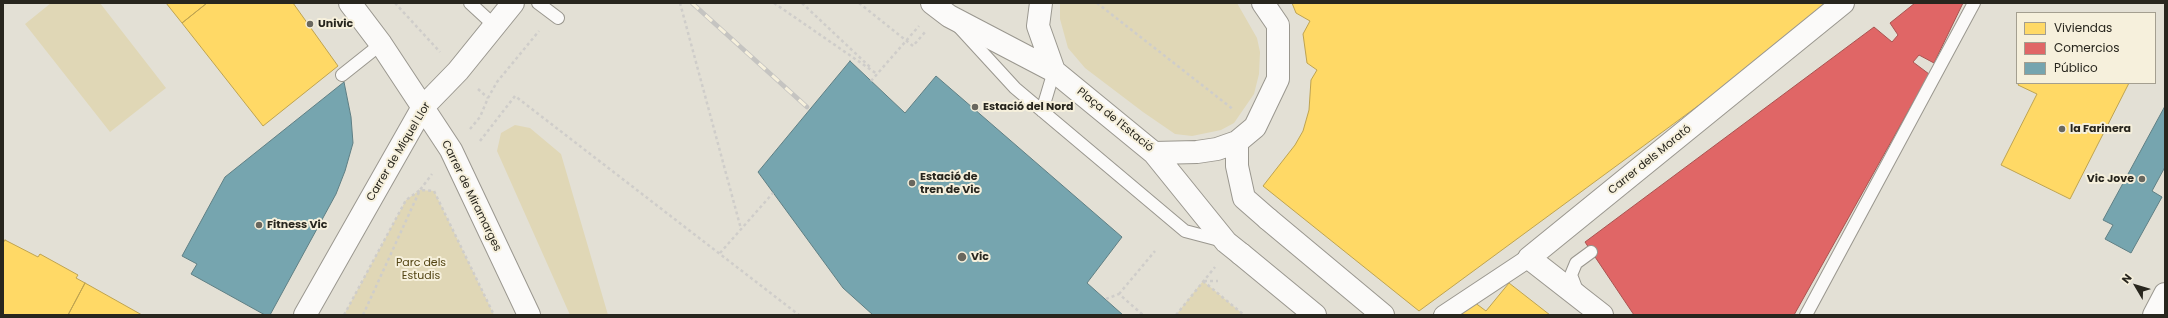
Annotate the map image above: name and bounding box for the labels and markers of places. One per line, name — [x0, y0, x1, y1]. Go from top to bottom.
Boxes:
place label: Univic — [318, 17, 353, 31]
marker: Univic — [305, 19, 315, 29]
place label: Estació del Nord — [983, 100, 1074, 114]
marker: Estació del Nord — [970, 102, 980, 112]
place label: la Farinera — [2070, 122, 2131, 136]
marker: la Farinera — [2057, 124, 2067, 134]
place label: Estació de tren de Vic — [920, 170, 980, 196]
place label: Vic Jove — [2087, 172, 2134, 186]
marker: Vic Jove — [2137, 174, 2147, 184]
marker: Estació de tren de Vic — [907, 178, 917, 188]
place label: Fitness Vic — [267, 218, 327, 232]
marker: Fitness Vic — [254, 220, 264, 230]
place label: Vic — [971, 250, 989, 264]
marker: Vic — [956, 251, 968, 263]

